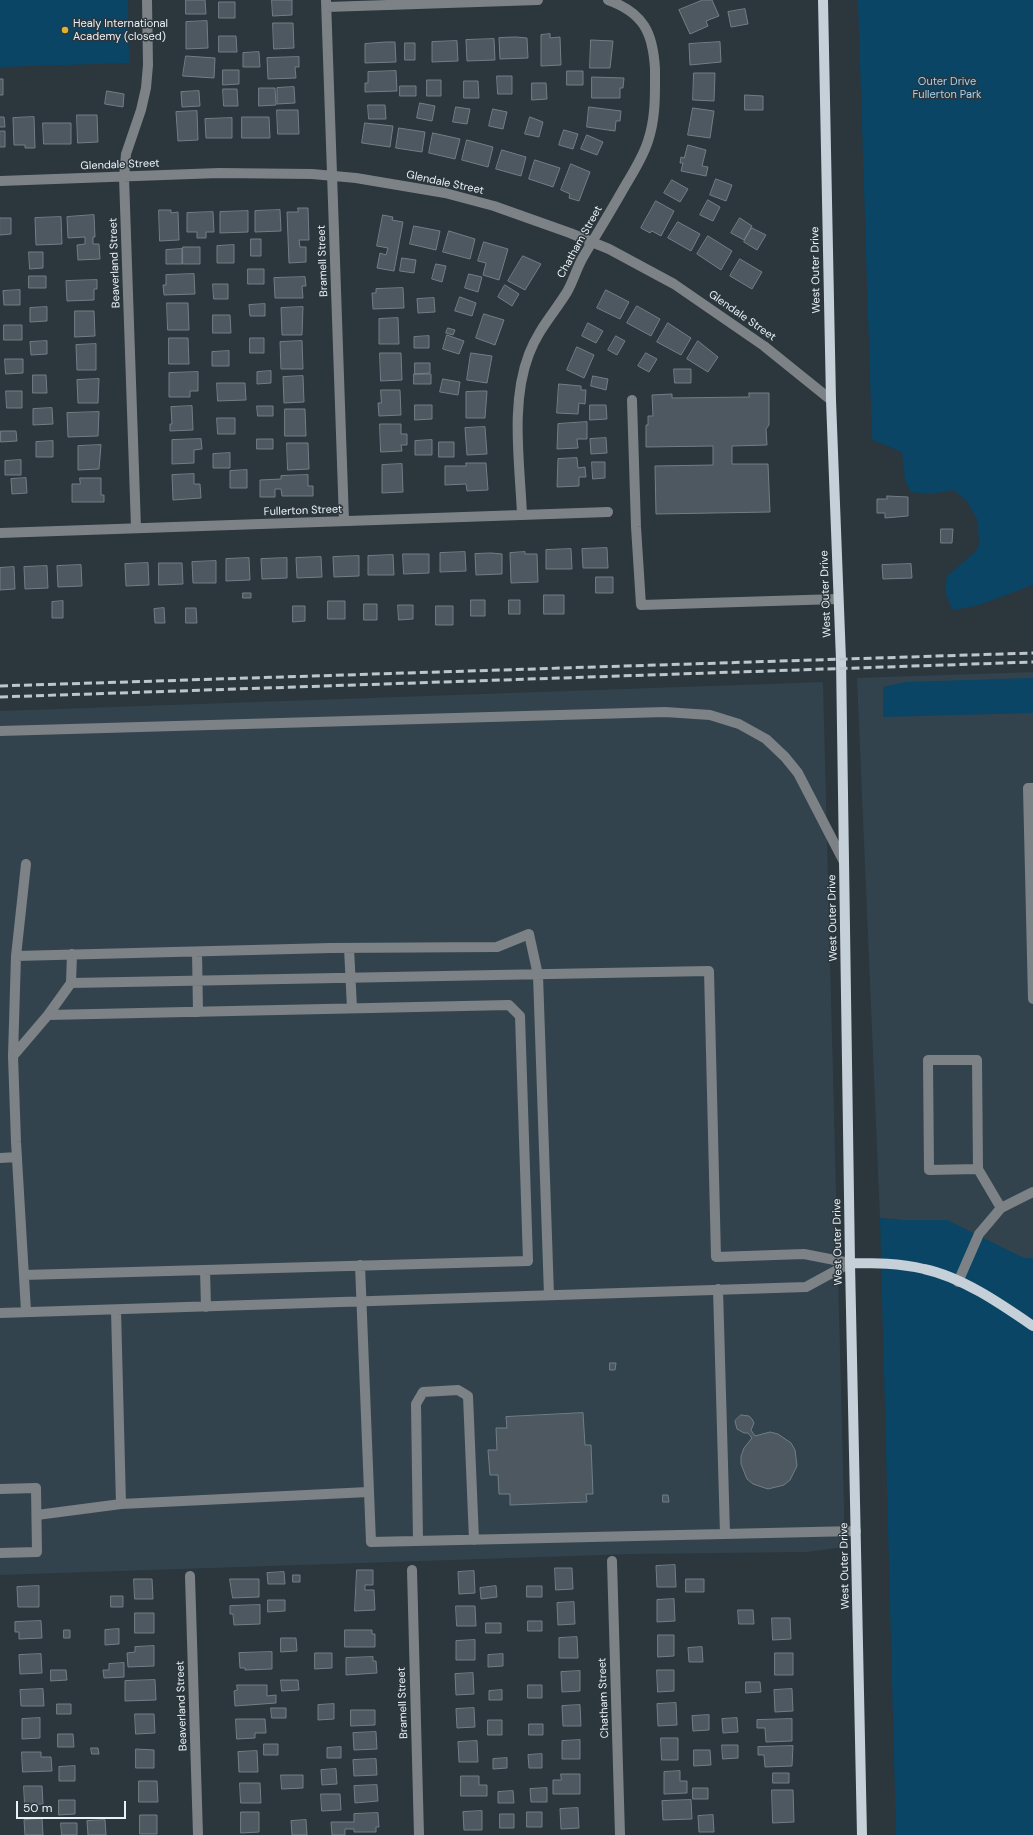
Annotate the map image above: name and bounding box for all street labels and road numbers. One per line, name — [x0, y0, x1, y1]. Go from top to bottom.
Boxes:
street label: Glendale Street — [80, 157, 160, 173]
street label: Glendale Street — [405, 168, 485, 198]
street label: Chatham Street — [555, 204, 605, 280]
street label: Beaverland Street — [107, 218, 123, 308]
street label: Bramell Street — [315, 225, 331, 297]
street label: West Outer Drive — [809, 226, 823, 314]
street label: Glendale Street — [706, 288, 778, 344]
street label: Fullerton Street — [264, 503, 342, 519]
street label: West Outer Drive — [818, 550, 834, 638]
street label: West Outer Drive — [826, 874, 840, 962]
street label: West Outer Drive — [831, 1198, 845, 1286]
street label: West Outer Drive — [838, 1522, 852, 1610]
street label: Chatham Street — [596, 1658, 612, 1738]
street label: Beaverland Street — [174, 1661, 190, 1751]
street label: Bramell Street — [395, 1667, 411, 1739]

